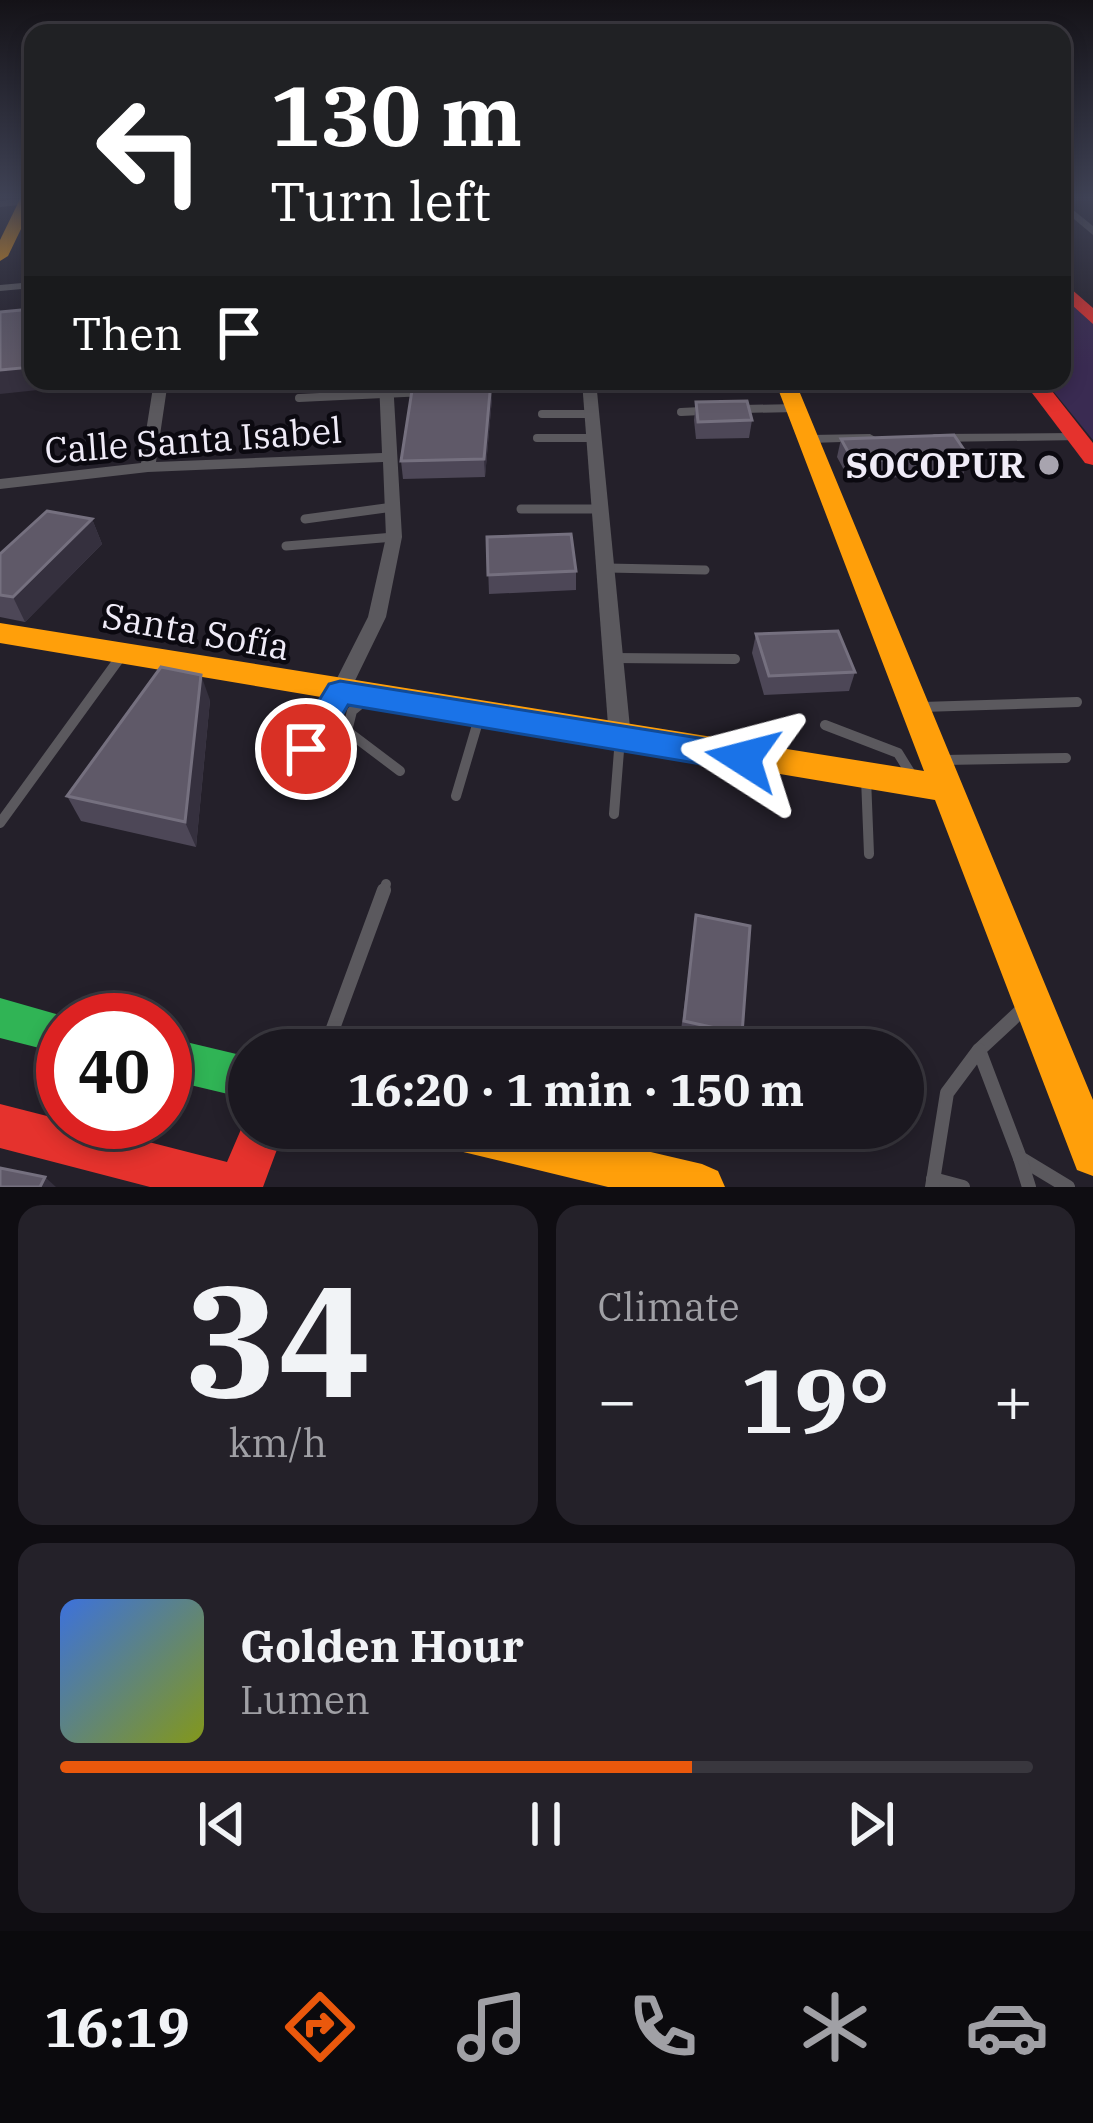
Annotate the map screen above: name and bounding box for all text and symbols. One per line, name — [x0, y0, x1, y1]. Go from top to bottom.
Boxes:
text: 130 m — [270, 60, 522, 169]
icon: left — [72, 72, 228, 228]
text: Turn left — [270, 166, 491, 236]
icon: arrive — [206, 300, 272, 366]
text: Then — [72, 304, 182, 362]
street label: Calle Santa Isabel — [43, 406, 343, 473]
place label: SOCOPUR — [846, 441, 1025, 488]
marker: SOCOPUR — [1036, 452, 1062, 478]
street label: Santa Sofía — [99, 591, 293, 670]
position arrow — [680, 695, 806, 821]
pin — [255, 698, 357, 800]
icon: arrive — [273, 716, 339, 782]
speed limit sign: 40 — [36, 993, 192, 1149]
text: 16:20 · 1 min · 150 m — [348, 1060, 804, 1118]
text: 34 — [184, 1237, 371, 1440]
text: Climate — [598, 1281, 740, 1332]
text: 19° — [740, 1341, 890, 1458]
text: − — [598, 1356, 637, 1442]
text: + — [993, 1356, 1033, 1442]
text: km/h — [228, 1417, 327, 1468]
text: Golden Hour — [240, 1616, 524, 1674]
text: Lumen — [240, 1674, 370, 1725]
icon: previous — [189, 1791, 255, 1857]
icon: pause — [513, 1791, 579, 1857]
icon: next — [838, 1791, 904, 1857]
icon: directions — [278, 1985, 362, 2069]
icon: music — [450, 1985, 534, 2069]
icon: phone — [621, 1985, 705, 2069]
icon: climate — [793, 1985, 877, 2069]
icon: car — [965, 1985, 1049, 2069]
text: 16:19 — [44, 1992, 190, 2062]

